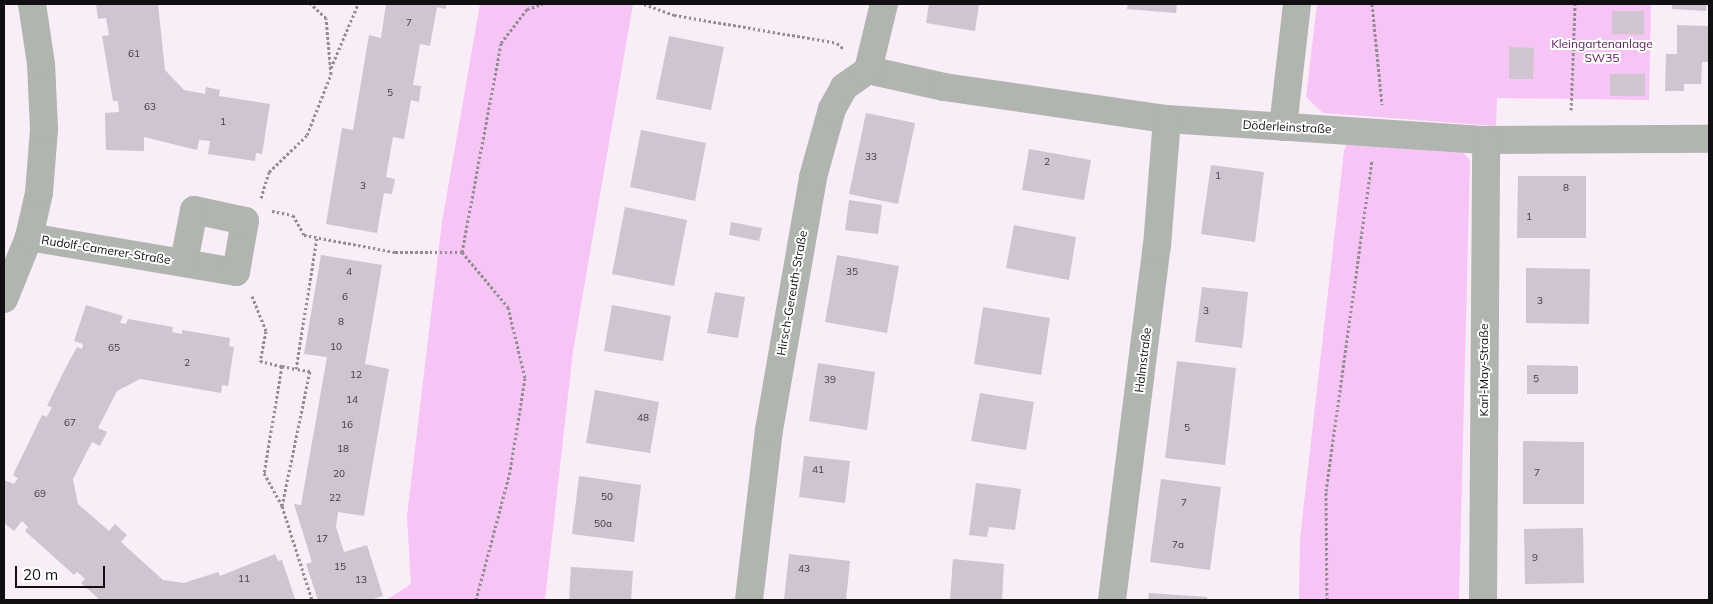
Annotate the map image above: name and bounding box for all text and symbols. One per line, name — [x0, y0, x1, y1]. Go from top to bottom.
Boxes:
house number: 7 — [406, 17, 412, 29]
park label: Kleingartenanlage SW35 — [1551, 37, 1653, 65]
house number: 61 — [128, 48, 140, 60]
house number: 5 — [387, 87, 393, 99]
house number: 63 — [144, 101, 156, 113]
house number: 1 — [220, 116, 226, 128]
street label: Döderleinstraße — [1242, 117, 1332, 137]
house number: 33 — [865, 151, 877, 163]
house number: 2 — [1044, 156, 1050, 168]
house number: 1 — [1215, 170, 1221, 182]
house number: 3 — [360, 180, 366, 192]
house number: 8 — [1563, 182, 1569, 194]
house number: 1 — [1526, 211, 1532, 223]
street label: Hirsch-Gereuth-Straße — [774, 229, 810, 357]
street label: Rudolf-Camerer-Straße — [40, 233, 172, 267]
house number: 4 — [346, 266, 352, 278]
house number: 35 — [846, 266, 858, 278]
house number: 6 — [342, 291, 348, 303]
house number: 3 — [1537, 295, 1543, 307]
house number: 3 — [1203, 305, 1209, 317]
house number: 8 — [338, 316, 344, 328]
street label: Karl-May-Straße — [1477, 324, 1491, 416]
street label: Halmstraße — [1132, 327, 1154, 393]
house number: 10 — [330, 341, 342, 353]
house number: 65 — [108, 342, 120, 354]
house number: 2 — [184, 357, 190, 369]
house number: 12 — [350, 369, 362, 381]
house number: 5 — [1533, 373, 1539, 385]
house number: 39 — [824, 374, 836, 386]
house number: 14 — [346, 394, 358, 406]
house number: 48 — [637, 412, 649, 424]
house number: 67 — [64, 417, 76, 429]
house number: 16 — [341, 419, 353, 431]
house number: 5 — [1184, 422, 1190, 434]
house number: 18 — [337, 443, 349, 455]
house number: 41 — [812, 464, 824, 476]
house number: 7 — [1534, 467, 1540, 479]
house number: 20 — [333, 468, 345, 480]
house number: 69 — [34, 488, 46, 500]
house number: 50 — [601, 491, 613, 503]
house number: 22 — [329, 492, 341, 504]
house number: 7 — [1181, 497, 1187, 509]
house number: 50a — [594, 518, 612, 530]
house number: 17 — [316, 533, 328, 545]
house number: 7a — [1172, 539, 1184, 551]
house number: 9 — [1532, 552, 1538, 564]
scale bar — [18, 556, 108, 588]
house number: 15 — [334, 561, 346, 573]
house number: 43 — [798, 563, 810, 575]
text: 20 m — [23, 565, 58, 584]
house number: 11 — [238, 573, 250, 585]
house number: 13 — [355, 574, 367, 586]

